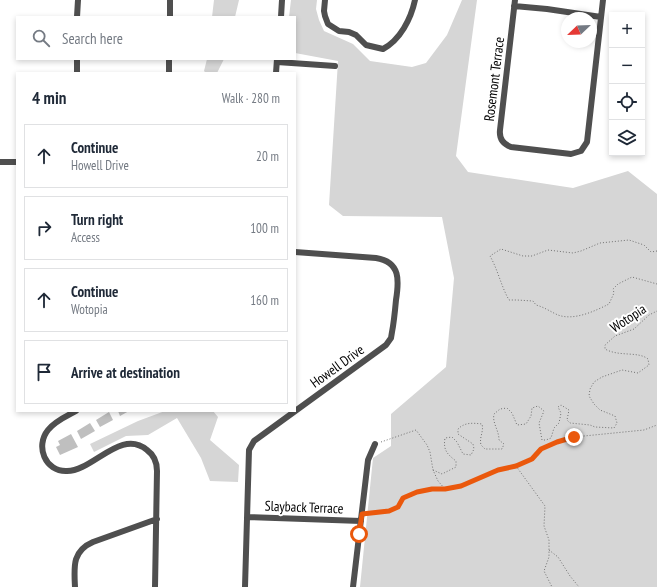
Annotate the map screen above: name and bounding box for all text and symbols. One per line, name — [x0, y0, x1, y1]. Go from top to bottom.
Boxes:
north arrow — [561, 12, 597, 48]
map controls — [609, 12, 645, 156]
button: + — [609, 12, 645, 48]
search box — [16, 16, 296, 60]
icon: search — [30, 27, 52, 49]
text: Search here — [62, 29, 123, 48]
street label: Rosemont Terrace — [480, 36, 508, 122]
button: − — [609, 48, 645, 84]
button: locate — [609, 84, 645, 120]
text: 4 min — [32, 87, 66, 109]
text: Walk · 280 m — [222, 90, 280, 107]
button: layers — [609, 120, 645, 156]
text: Continue — [71, 138, 118, 157]
icon: ahead — [33, 145, 55, 167]
text: 20 m — [256, 148, 279, 165]
text: Howell Drive — [71, 157, 129, 174]
text: Turn right — [71, 210, 123, 229]
icon: right — [33, 217, 55, 239]
text: 100 m — [250, 220, 279, 237]
text: Access — [71, 229, 100, 246]
text: Continue — [71, 282, 118, 301]
icon: ahead — [33, 289, 55, 311]
text: 160 m — [250, 292, 279, 309]
street label: Wotopia — [607, 300, 649, 336]
text: Wotopia — [71, 301, 108, 318]
street label: Howell Drive — [307, 340, 368, 392]
icon: arrive — [33, 361, 55, 383]
text: Arrive at destination — [71, 363, 180, 382]
route end — [565, 428, 583, 446]
street label: Slayback Terrace — [264, 497, 344, 517]
route start — [350, 525, 368, 543]

